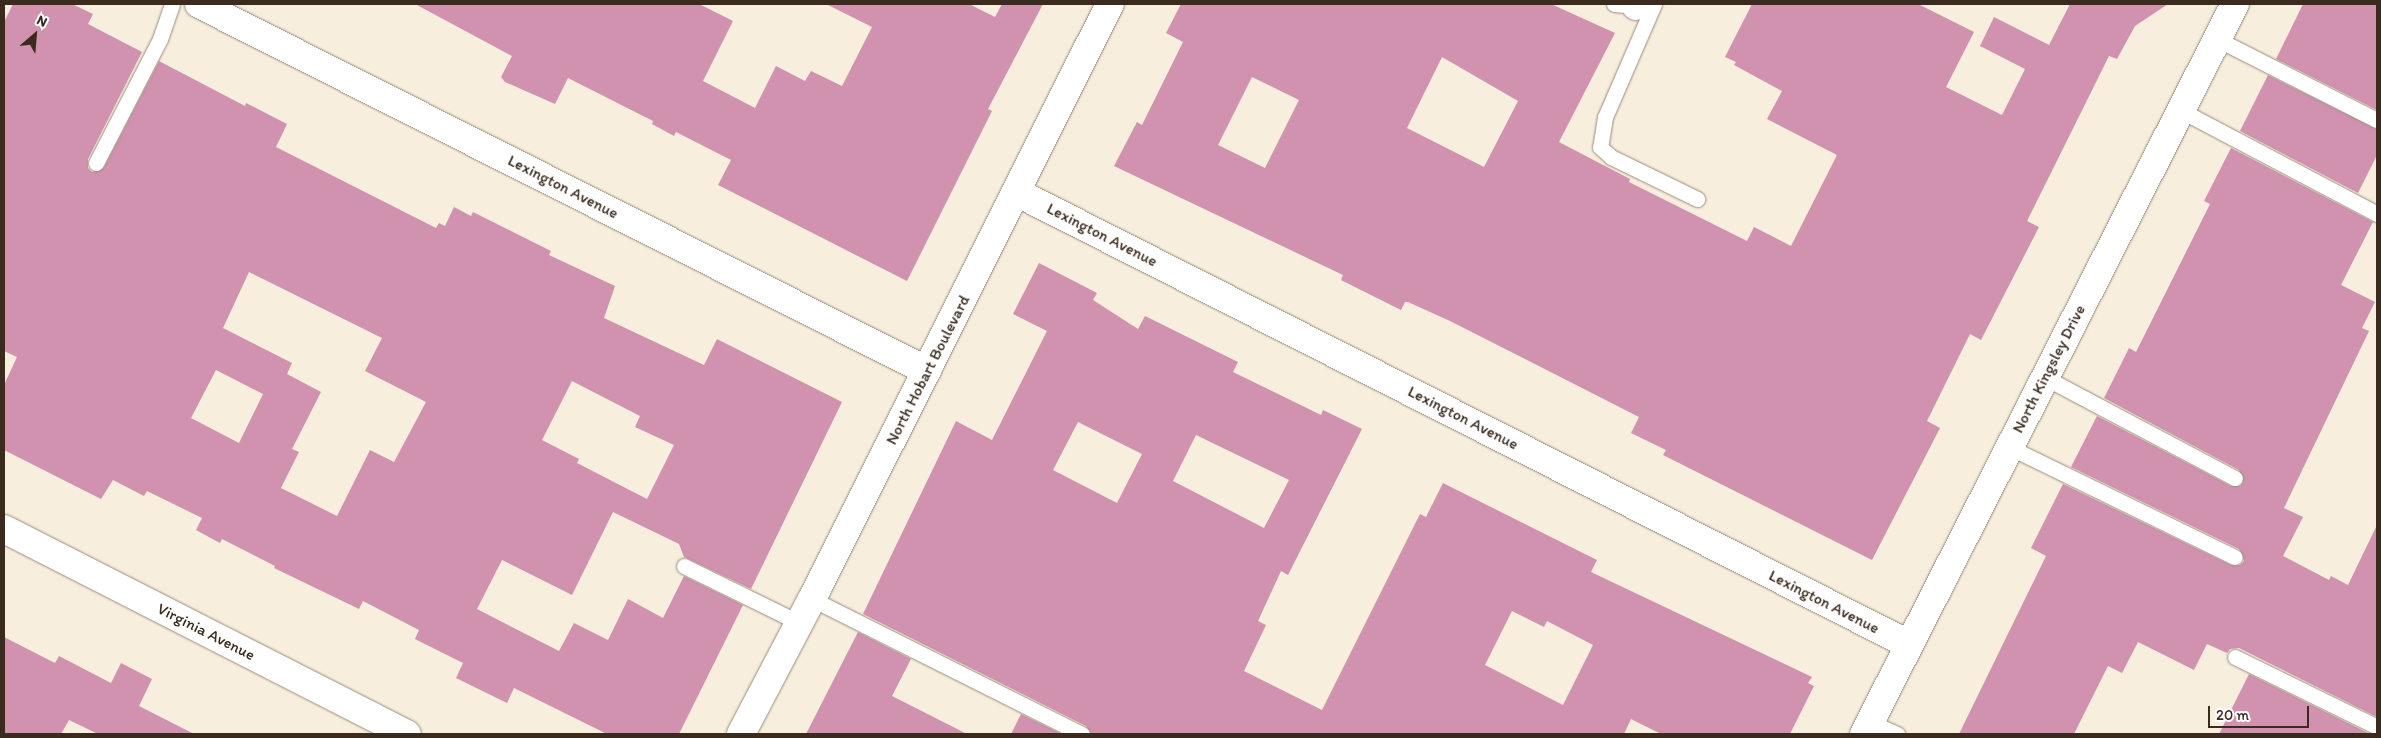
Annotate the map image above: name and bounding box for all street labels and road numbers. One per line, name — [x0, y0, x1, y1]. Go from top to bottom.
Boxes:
street label: Lexington Avenue — [505, 151, 621, 223]
street label: Lexington Avenue — [1044, 199, 1160, 271]
street label: North Hobart Boulevard — [882, 292, 974, 448]
street label: North Kingsley Drive — [2008, 302, 2090, 436]
street label: Lexington Avenue — [1405, 382, 1521, 454]
street label: Lexington Avenue — [1766, 566, 1882, 638]
street label: Virginia Avenue — [154, 599, 258, 665]

